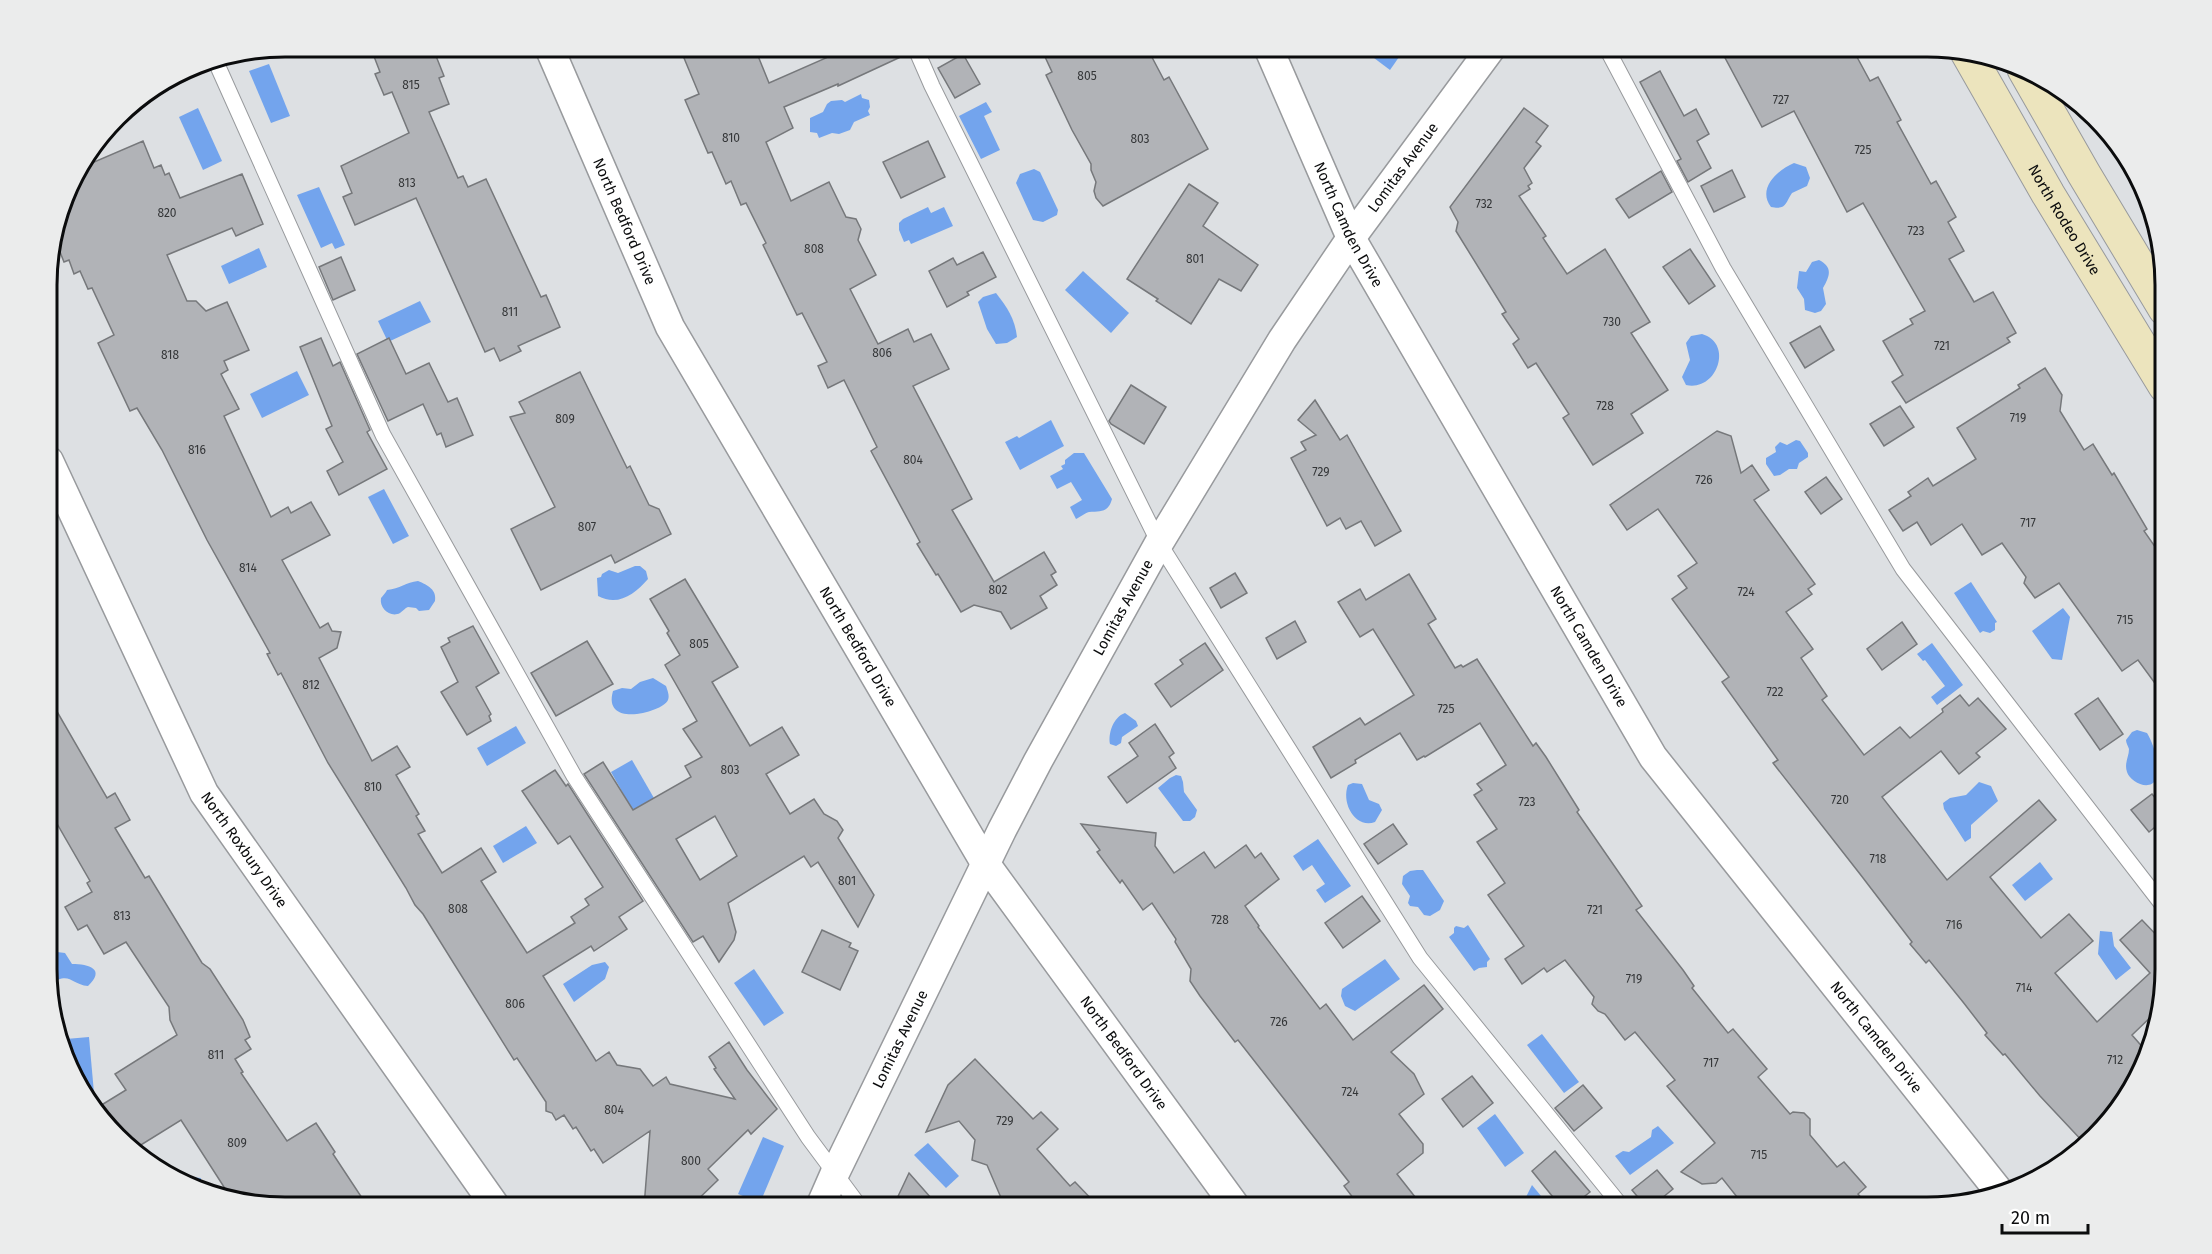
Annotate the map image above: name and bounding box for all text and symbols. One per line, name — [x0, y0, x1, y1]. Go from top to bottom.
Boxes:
house number: 805 — [1077, 69, 1097, 83]
house number: 815 — [402, 78, 420, 92]
house number: 727 — [1773, 93, 1789, 107]
street label: Lomitas Avenue — [1364, 119, 1442, 216]
house number: 810 — [722, 131, 740, 145]
house number: 803 — [1130, 132, 1150, 146]
house number: 725 — [1854, 143, 1872, 157]
street label: North Bedford Drive — [589, 155, 660, 288]
street label: North Camden Drive — [1310, 159, 1387, 290]
street label: North Rodeo Drive — [2024, 161, 2104, 278]
house number: 813 — [398, 176, 416, 190]
house number: 732 — [1475, 197, 1493, 211]
house number: 820 — [157, 206, 177, 220]
house number: 723 — [1907, 224, 1925, 238]
house number: 808 — [804, 242, 824, 256]
house number: 801 — [1186, 252, 1204, 266]
house number: 811 — [502, 305, 518, 319]
house number: 730 — [1603, 315, 1621, 329]
house number: 721 — [1934, 339, 1950, 353]
house number: 806 — [872, 346, 892, 360]
house number: 818 — [161, 348, 179, 362]
house number: 728 — [1596, 399, 1614, 413]
house number: 719 — [2010, 411, 2026, 425]
house number: 809 — [555, 412, 575, 426]
house number: 816 — [188, 443, 206, 457]
house number: 804 — [903, 453, 923, 467]
house number: 729 — [1312, 465, 1330, 479]
house number: 726 — [1695, 473, 1713, 487]
house number: 717 — [2020, 516, 2036, 530]
house number: 807 — [578, 520, 596, 534]
street label: Lomitas Avenue — [1089, 556, 1157, 659]
house number: 814 — [239, 561, 258, 575]
street label: North Bedford Drive — [816, 583, 900, 710]
house number: 802 — [988, 583, 1008, 597]
street label: North Camden Drive — [1546, 583, 1631, 711]
house number: 724 — [1737, 585, 1755, 599]
house number: 715 — [2117, 613, 2133, 627]
house number: 805 — [689, 637, 709, 651]
house number: 812 — [302, 678, 320, 692]
house number: 722 — [1766, 685, 1784, 699]
house number: 725 — [1437, 702, 1455, 716]
house number: 803 — [720, 763, 740, 777]
house number: 810 — [364, 780, 382, 794]
street label: North Roxbury Drive — [197, 788, 291, 911]
house number: 720 — [1831, 793, 1849, 807]
house number: 723 — [1518, 795, 1536, 809]
house number: 718 — [1870, 852, 1887, 866]
house number: 801 — [838, 874, 856, 888]
house number: 808 — [448, 902, 468, 916]
house number: 721 — [1587, 903, 1603, 917]
house number: 813 — [113, 909, 131, 923]
house number: 728 — [1211, 913, 1229, 927]
house number: 716 — [1946, 918, 1962, 932]
house number: 719 — [1626, 972, 1642, 986]
street label: North Camden Drive — [1826, 978, 1926, 1097]
house number: 714 — [2016, 981, 2033, 995]
street label: Lomitas Avenue — [869, 987, 932, 1091]
street label: North Bedford Drive — [1076, 993, 1171, 1113]
house number: 806 — [505, 997, 525, 1011]
house number: 726 — [1270, 1015, 1288, 1029]
house number: 811 — [208, 1048, 224, 1062]
house number: 712 — [2107, 1053, 2123, 1067]
house number: 717 — [1703, 1056, 1719, 1070]
house number: 724 — [1341, 1085, 1359, 1099]
house number: 804 — [604, 1103, 624, 1117]
house number: 729 — [996, 1114, 1014, 1128]
house number: 809 — [227, 1136, 247, 1150]
house number: 715 — [1751, 1148, 1767, 1162]
house number: 800 — [681, 1154, 701, 1168]
scale bar — [2002, 1197, 2088, 1235]
text: 20 m — [2011, 1207, 2050, 1229]

